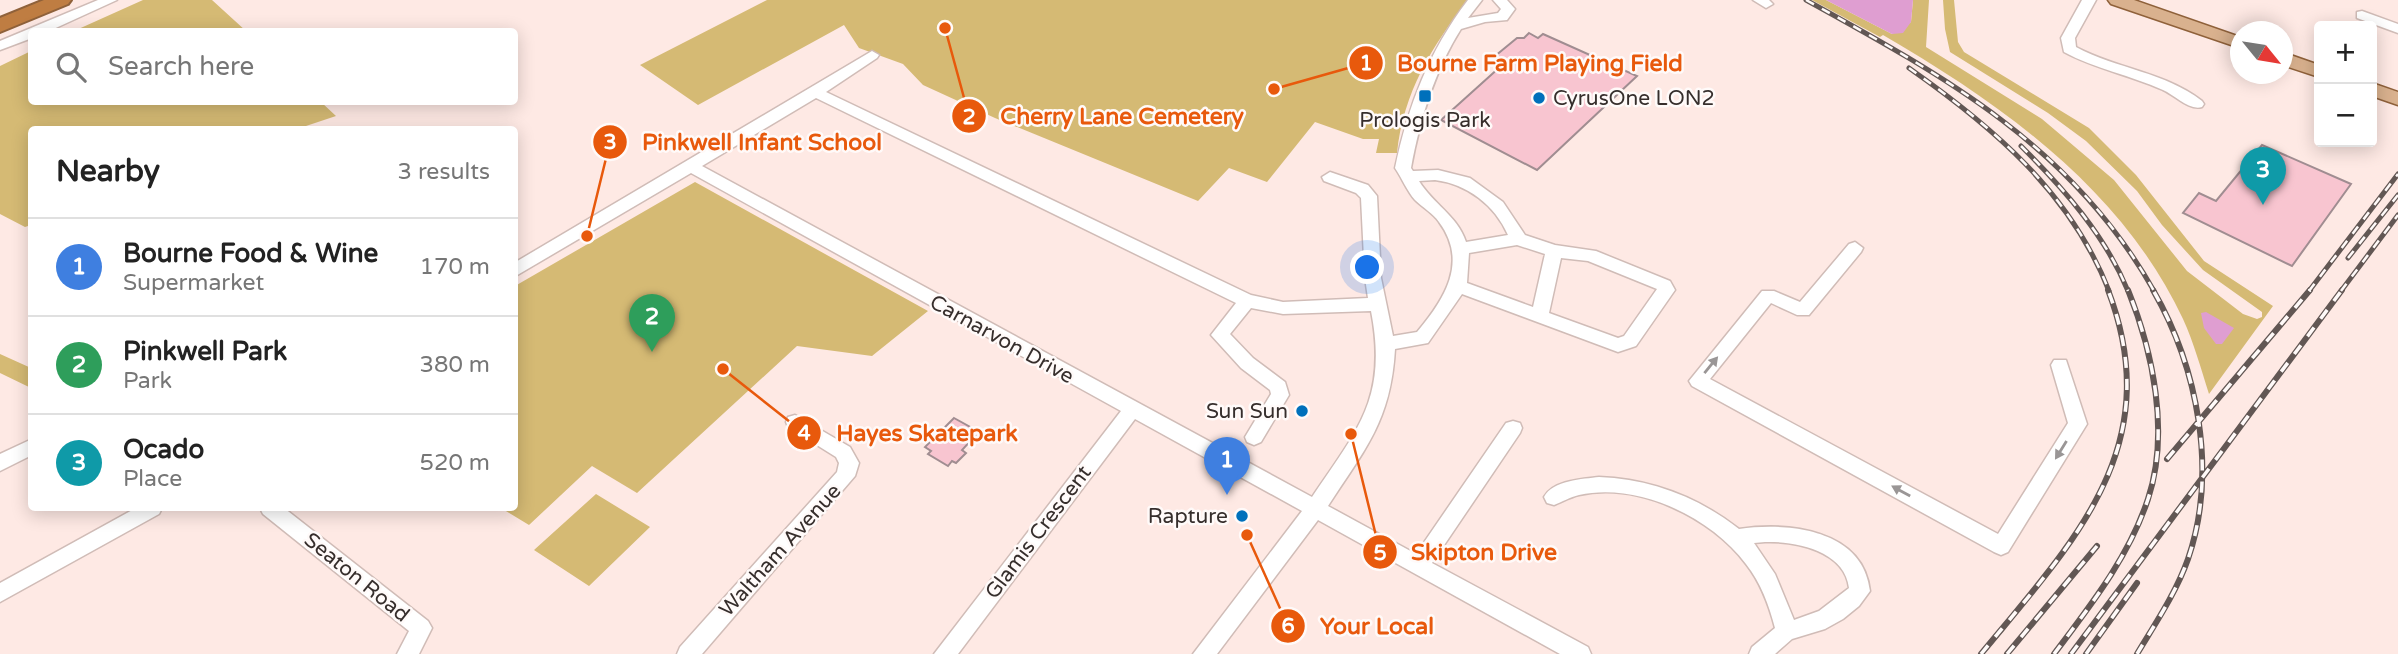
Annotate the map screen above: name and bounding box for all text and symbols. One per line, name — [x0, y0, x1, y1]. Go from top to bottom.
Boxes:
north arrow — [2230, 21, 2293, 84]
map controls — [2314, 21, 2377, 147]
button: + — [2314, 21, 2377, 84]
search box — [28, 28, 518, 105]
callout: Bourne Farm Playing Field — [1348, 41, 1697, 85]
icon: search — [52, 48, 90, 86]
text: Bourne Farm Playing Field — [1397, 50, 1683, 78]
text: Search here — [108, 51, 254, 82]
text: 1 — [1359, 51, 1373, 76]
button: − — [2314, 84, 2377, 147]
place label: CyrusOne LON2 — [1553, 86, 1715, 111]
marker: Prologis Park — [1417, 88, 1433, 104]
marker: CyrusOne LON2 — [1531, 90, 1547, 106]
callout: Cherry Lane Cemetery — [951, 94, 1258, 138]
text: Cherry Lane Cemetery — [1000, 103, 1244, 131]
text: 2 — [962, 105, 976, 130]
place label: Prologis Park — [1359, 108, 1491, 133]
callout: Pinkwell Infant School — [593, 120, 896, 164]
text: Pinkwell Infant School — [642, 129, 882, 157]
text: 3 — [603, 130, 617, 155]
pin: 3 — [2240, 147, 2286, 205]
text: Nearby — [56, 153, 160, 190]
text: 3 results — [397, 158, 490, 186]
text: Bourne Food & Wine — [123, 238, 378, 269]
your location — [1350, 250, 1384, 284]
text: 1 — [72, 253, 86, 281]
text: 170 m — [420, 253, 490, 281]
text: Supermarket — [123, 269, 264, 297]
street label: Carnarvon Drive — [925, 290, 1078, 389]
pin: 2 — [629, 294, 675, 352]
text: Pinkwell Park — [123, 336, 287, 367]
text: 2 — [72, 351, 86, 379]
text: 380 m — [420, 351, 490, 379]
one-way arrow — [1703, 356, 1718, 373]
text: Park — [123, 367, 172, 395]
place label: Sun Sun — [1206, 399, 1288, 424]
marker: Sun Sun — [1294, 403, 1310, 419]
callout: Hayes Skatepark — [787, 411, 1031, 455]
text: Hayes Skatepark — [836, 420, 1018, 448]
text: 4 — [797, 421, 811, 446]
text: Ocado — [123, 434, 204, 465]
pin: 1 — [1204, 437, 1250, 495]
one-way arrow — [2055, 441, 2068, 460]
text: 3 — [72, 449, 86, 477]
text: 520 m — [420, 449, 490, 477]
street label: Glamis Crescent — [980, 461, 1097, 604]
text: Place — [123, 465, 182, 493]
street label: Waltham Avenue — [714, 479, 847, 622]
one-way arrow — [1890, 486, 1910, 498]
place label: Rapture — [1148, 504, 1228, 529]
marker: Rapture — [1234, 508, 1250, 524]
street label: Seaton Road — [299, 527, 414, 627]
callout: Skipton Drive — [1362, 530, 1571, 574]
text: Skipton Drive — [1411, 539, 1557, 567]
text: 5 — [1373, 541, 1387, 566]
callout: Your Local — [1271, 604, 1448, 648]
text: Your Local — [1320, 613, 1434, 641]
text: 6 — [1281, 614, 1295, 639]

